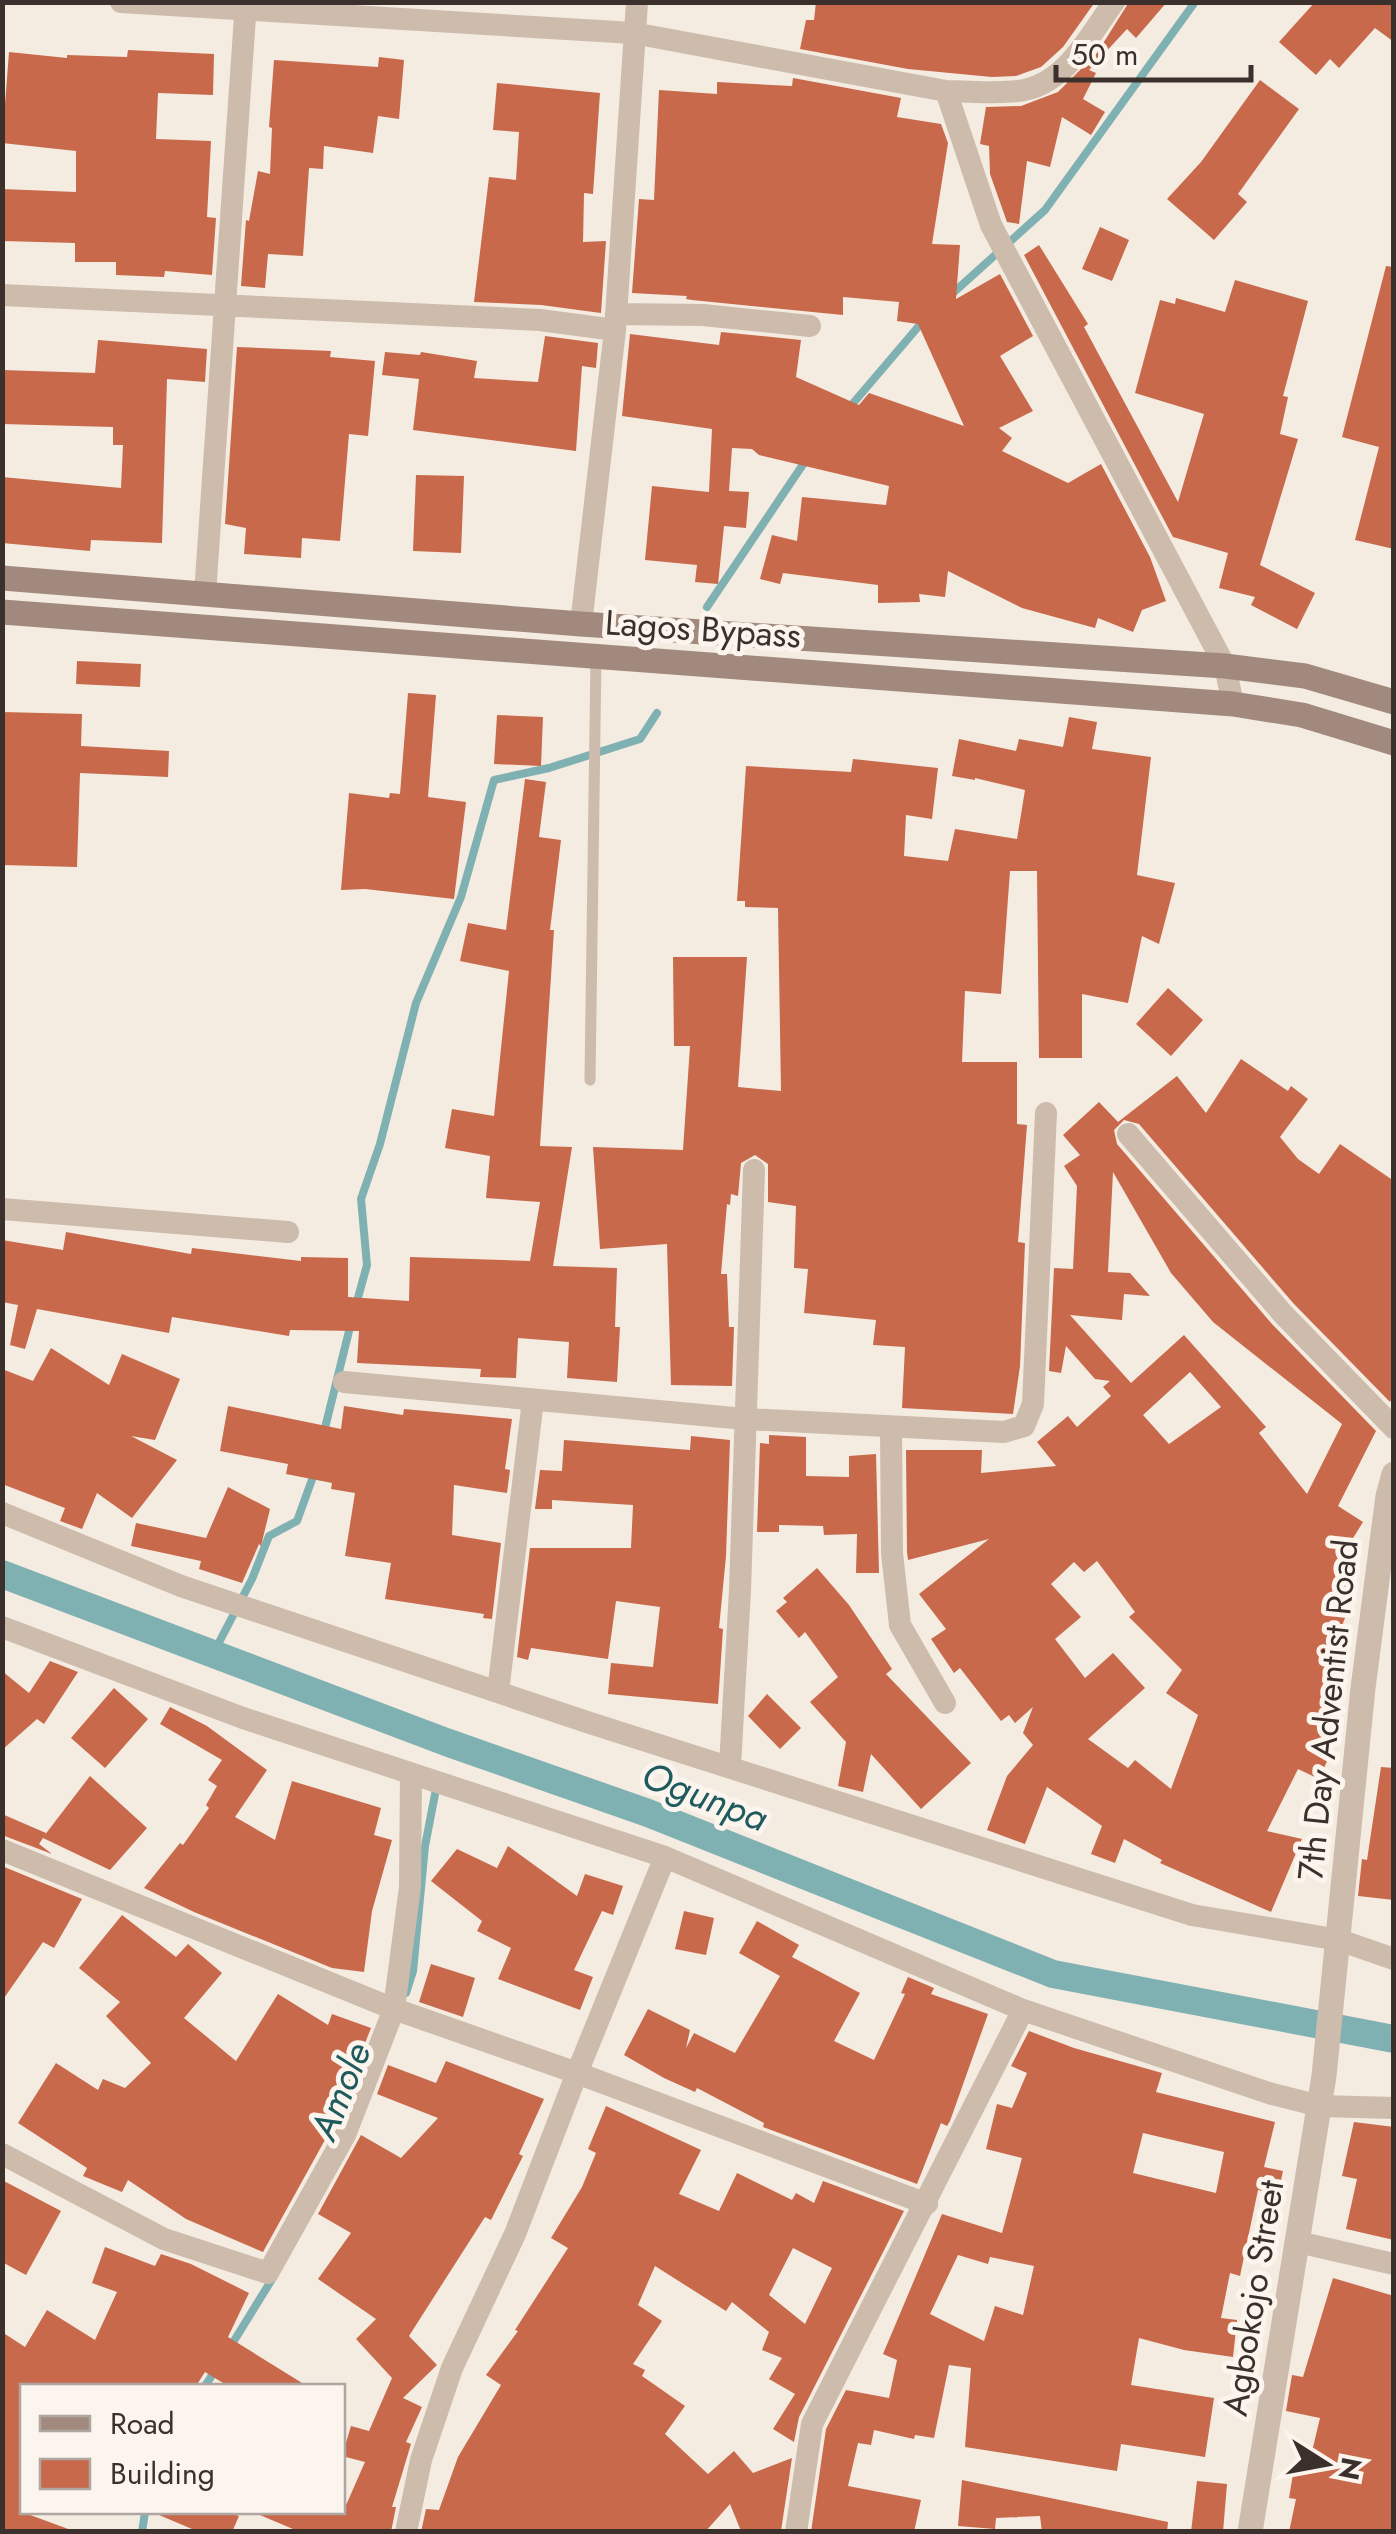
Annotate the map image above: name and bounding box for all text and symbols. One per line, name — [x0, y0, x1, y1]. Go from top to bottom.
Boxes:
scale bar — [1056, 20, 1251, 82]
text: 50 m — [1071, 33, 1138, 76]
street label: Lagos Bypass — [603, 597, 803, 661]
street label: 7th Day Adventist Road — [1285, 1537, 1371, 1883]
water label: Ogunpa — [634, 1747, 776, 1845]
water label: Amole — [295, 2034, 384, 2149]
street label: Agbokojo Street — [1210, 2176, 1296, 2419]
legend — [20, 2384, 345, 2514]
text: Road — [110, 2402, 175, 2445]
north arrow — [1276, 2414, 1376, 2514]
text: Building — [110, 2452, 215, 2495]
text: N — [1328, 2454, 1372, 2483]

